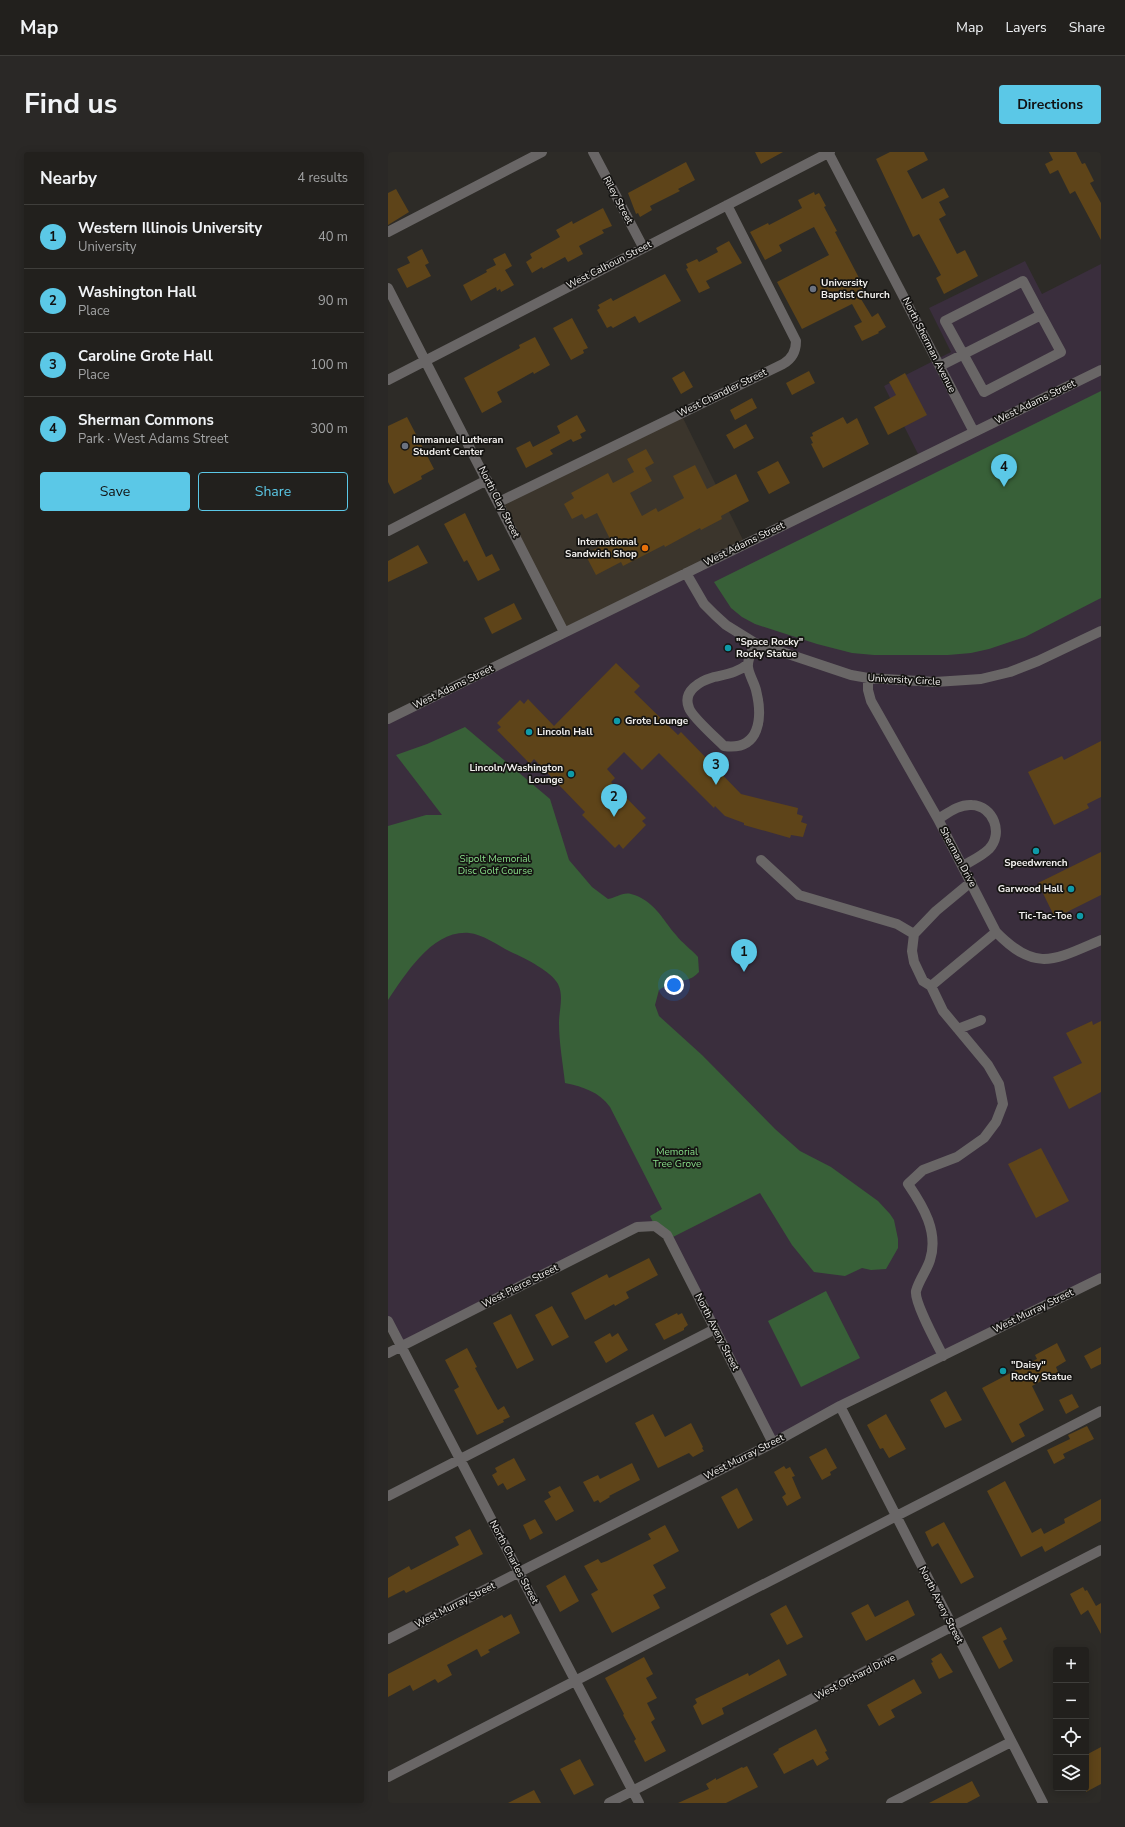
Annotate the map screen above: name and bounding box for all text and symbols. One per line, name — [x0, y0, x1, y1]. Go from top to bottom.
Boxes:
text: Map — [20, 15, 58, 41]
text: Map — [956, 18, 983, 37]
text: Layers — [1005, 18, 1047, 37]
text: Share — [1069, 18, 1105, 37]
text: Find us — [24, 85, 118, 123]
button: Directions — [999, 85, 1101, 124]
text: Nearby — [40, 167, 97, 190]
text: 4 results — [297, 169, 348, 187]
street label: Riley Street — [600, 174, 637, 227]
text: Western Illinois University — [78, 218, 262, 238]
text: 1 — [49, 228, 57, 246]
text: 40 m — [318, 228, 348, 246]
street label: West Calhoun Street — [564, 237, 654, 293]
text: University — [78, 238, 137, 256]
place label: University Baptist Church — [821, 276, 890, 302]
text: Washington Hall — [78, 282, 196, 302]
marker: University Baptist Church — [808, 284, 818, 294]
text: 2 — [49, 292, 57, 310]
text: 90 m — [318, 292, 348, 310]
street label: North Sherman Avenue — [899, 295, 959, 395]
text: Place — [78, 302, 110, 320]
text: Caroline Grote Hall — [78, 346, 213, 366]
text: 3 — [49, 356, 57, 374]
text: 100 m — [310, 356, 348, 374]
street label: West Chandler Street — [675, 365, 769, 421]
text: Place — [78, 366, 110, 384]
street label: West Adams Street — [992, 376, 1078, 428]
text: Sherman Commons — [78, 410, 214, 430]
text: 4 — [49, 420, 57, 438]
text: 300 m — [310, 420, 348, 438]
text: Park · West Adams Street — [78, 430, 228, 448]
place label: Immanuel Lutheran Student Center — [413, 433, 504, 459]
marker: Immanuel Lutheran Student Center — [400, 441, 410, 451]
pin: 4 — [991, 454, 1017, 487]
street label: North Clay Street — [475, 464, 523, 541]
button: Save — [40, 472, 190, 511]
button: Share — [198, 472, 348, 511]
street label: West Adams Street — [701, 518, 787, 570]
place label: International Sandwich Shop — [565, 535, 638, 561]
marker: International Sandwich Shop — [640, 543, 650, 553]
place label: "Space Rocky" Rocky Statue — [736, 635, 803, 661]
marker: "Space Rocky" Rocky Statue — [723, 643, 733, 653]
street label: West Adams Street — [410, 661, 496, 713]
street label: University Circle — [867, 671, 941, 689]
place label: Grote Lounge — [625, 714, 689, 728]
marker: Grote Lounge — [612, 716, 622, 726]
place label: Lincoln Hall — [537, 725, 594, 739]
marker: Lincoln Hall — [524, 727, 534, 737]
pin: 3 — [703, 752, 729, 785]
place label: Lincoln/Washington Lounge — [469, 761, 564, 787]
marker: Lincoln/Washington Lounge — [566, 769, 576, 779]
pin: 2 — [601, 784, 627, 817]
street label: Sherman Drive — [936, 824, 980, 890]
marker: Speedwrench — [1031, 846, 1041, 856]
park label: Sipolt Memorial Disc Golf Course — [458, 852, 532, 878]
place label: Speedwrench — [1004, 856, 1068, 870]
place label: Garwood Hall — [998, 882, 1064, 896]
marker: Garwood Hall — [1066, 884, 1076, 894]
place label: Tic-Tac-Toe — [1019, 909, 1073, 923]
marker: Tic-Tac-Toe — [1075, 911, 1085, 921]
pin: 1 — [731, 939, 757, 972]
your location — [664, 975, 684, 995]
park label: Memorial Tree Grove — [653, 1145, 701, 1171]
street label: West Pierce Street — [480, 1261, 561, 1311]
street label: West Murray Street — [990, 1285, 1076, 1337]
street label: North Avery Street — [692, 1291, 743, 1373]
place label: "Daisy" Rocky Statue — [1011, 1358, 1073, 1384]
marker: "Daisy" Rocky Statue — [998, 1366, 1008, 1376]
street label: West Murray Street — [702, 1431, 787, 1483]
street label: North Charles Street — [486, 1518, 542, 1607]
street label: North Avery Street — [916, 1564, 967, 1646]
street label: West Murray Street — [413, 1579, 498, 1631]
map controls — [1053, 1647, 1089, 1791]
button: + — [1053, 1647, 1089, 1683]
street label: West Orchard Drive — [812, 1651, 898, 1703]
button: − — [1053, 1683, 1089, 1719]
button: locate — [1053, 1719, 1089, 1755]
button: layers — [1053, 1755, 1089, 1791]

